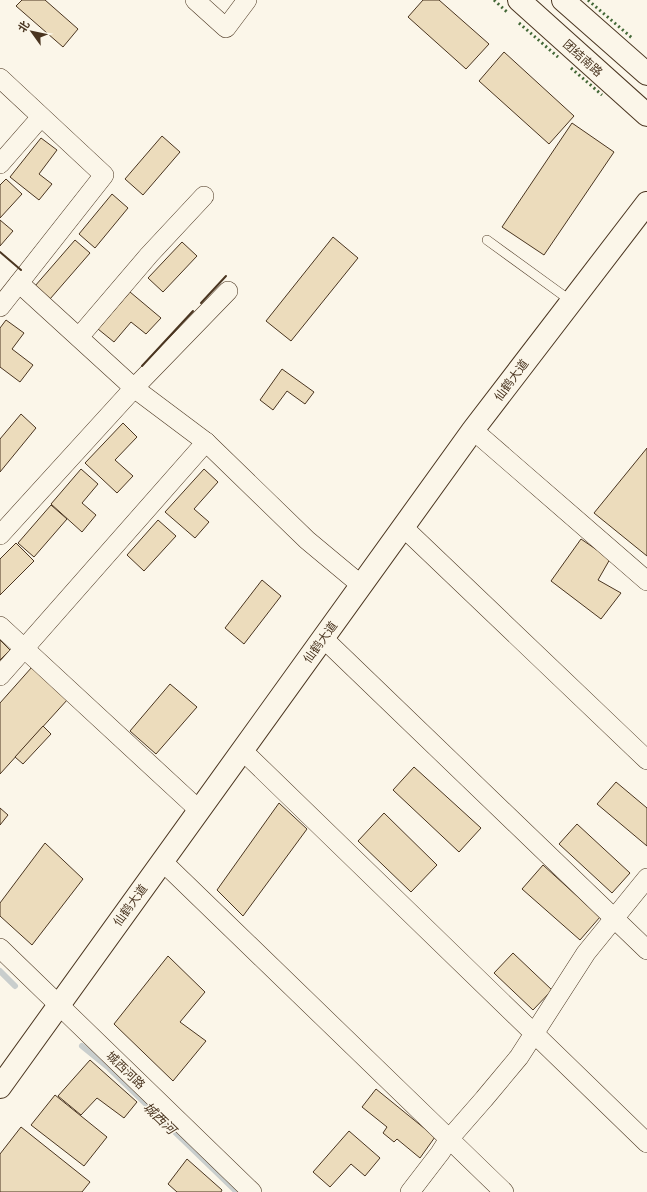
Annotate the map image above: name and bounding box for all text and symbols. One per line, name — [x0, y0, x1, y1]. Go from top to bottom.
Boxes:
north arrow — [12, 12, 52, 52]
text: 北 — [15, 18, 32, 35]
street label: 团结南路 — [560, 36, 606, 80]
street label: 仙鹤大道 — [491, 356, 531, 404]
street label: 仙鹤大道 — [300, 618, 340, 666]
street label: 仙鹤大道 — [110, 881, 150, 929]
street label: 城西河路 — [104, 1048, 148, 1092]
water label: 城西河 — [140, 1099, 182, 1139]

